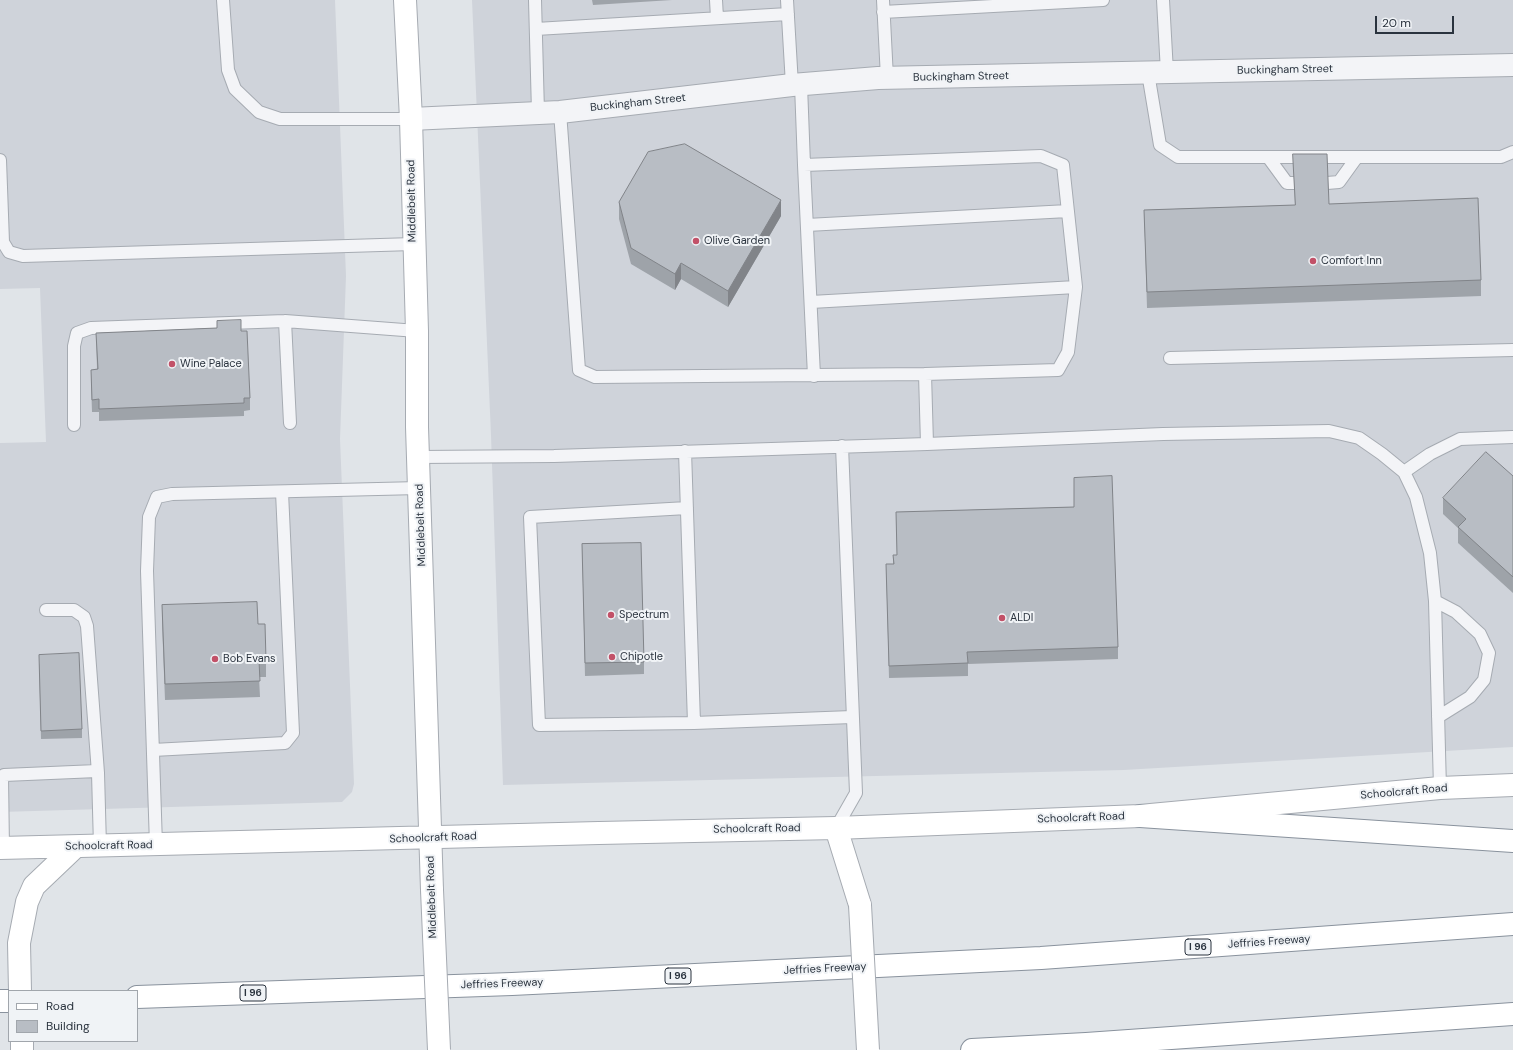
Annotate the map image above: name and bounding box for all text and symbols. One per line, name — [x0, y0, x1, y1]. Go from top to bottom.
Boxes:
scale bar — [1377, 8, 1456, 34]
text: 20 m — [1382, 15, 1411, 31]
street label: Buckingham Street — [1237, 63, 1333, 77]
street label: Buckingham Street — [913, 70, 1009, 84]
street label: Buckingham Street — [590, 91, 686, 115]
street label: Middlebelt Road — [405, 159, 419, 243]
place label: Olive Garden — [704, 234, 770, 248]
marker: Olive Garden — [691, 236, 701, 246]
place label: Comfort Inn — [1321, 254, 1382, 268]
marker: Comfort Inn — [1308, 256, 1318, 266]
place label: Wine Palace — [180, 357, 242, 371]
marker: Wine Palace — [167, 359, 177, 369]
street label: Middlebelt Road — [413, 483, 429, 567]
place label: Spectrum — [619, 608, 669, 622]
marker: Spectrum — [606, 610, 616, 620]
place label: ALDI — [1010, 611, 1033, 625]
marker: ALDI — [997, 613, 1007, 623]
place label: Chipotle — [620, 650, 663, 664]
place label: Bob Evans — [223, 652, 276, 666]
marker: Chipotle — [607, 652, 617, 662]
marker: Bob Evans — [210, 654, 220, 664]
street label: Schoolcraft Road — [1360, 782, 1448, 802]
street label: Schoolcraft Road — [1037, 810, 1125, 826]
street label: Schoolcraft Road — [713, 822, 801, 836]
street label: Schoolcraft Road — [389, 830, 477, 846]
street label: Schoolcraft Road — [65, 839, 153, 853]
street label: Middlebelt Road — [424, 855, 440, 939]
street label: Jeffries Freeway — [1227, 933, 1311, 951]
road number: I 96 — [1185, 939, 1211, 955]
street label: Jeffries Freeway — [783, 960, 867, 978]
road number: I 96 — [665, 968, 691, 984]
street label: Jeffries Freeway — [460, 976, 544, 992]
road number: I 96 — [240, 985, 266, 1001]
legend — [8, 990, 138, 1042]
text: Road — [46, 998, 74, 1014]
text: Building — [46, 1018, 90, 1034]

